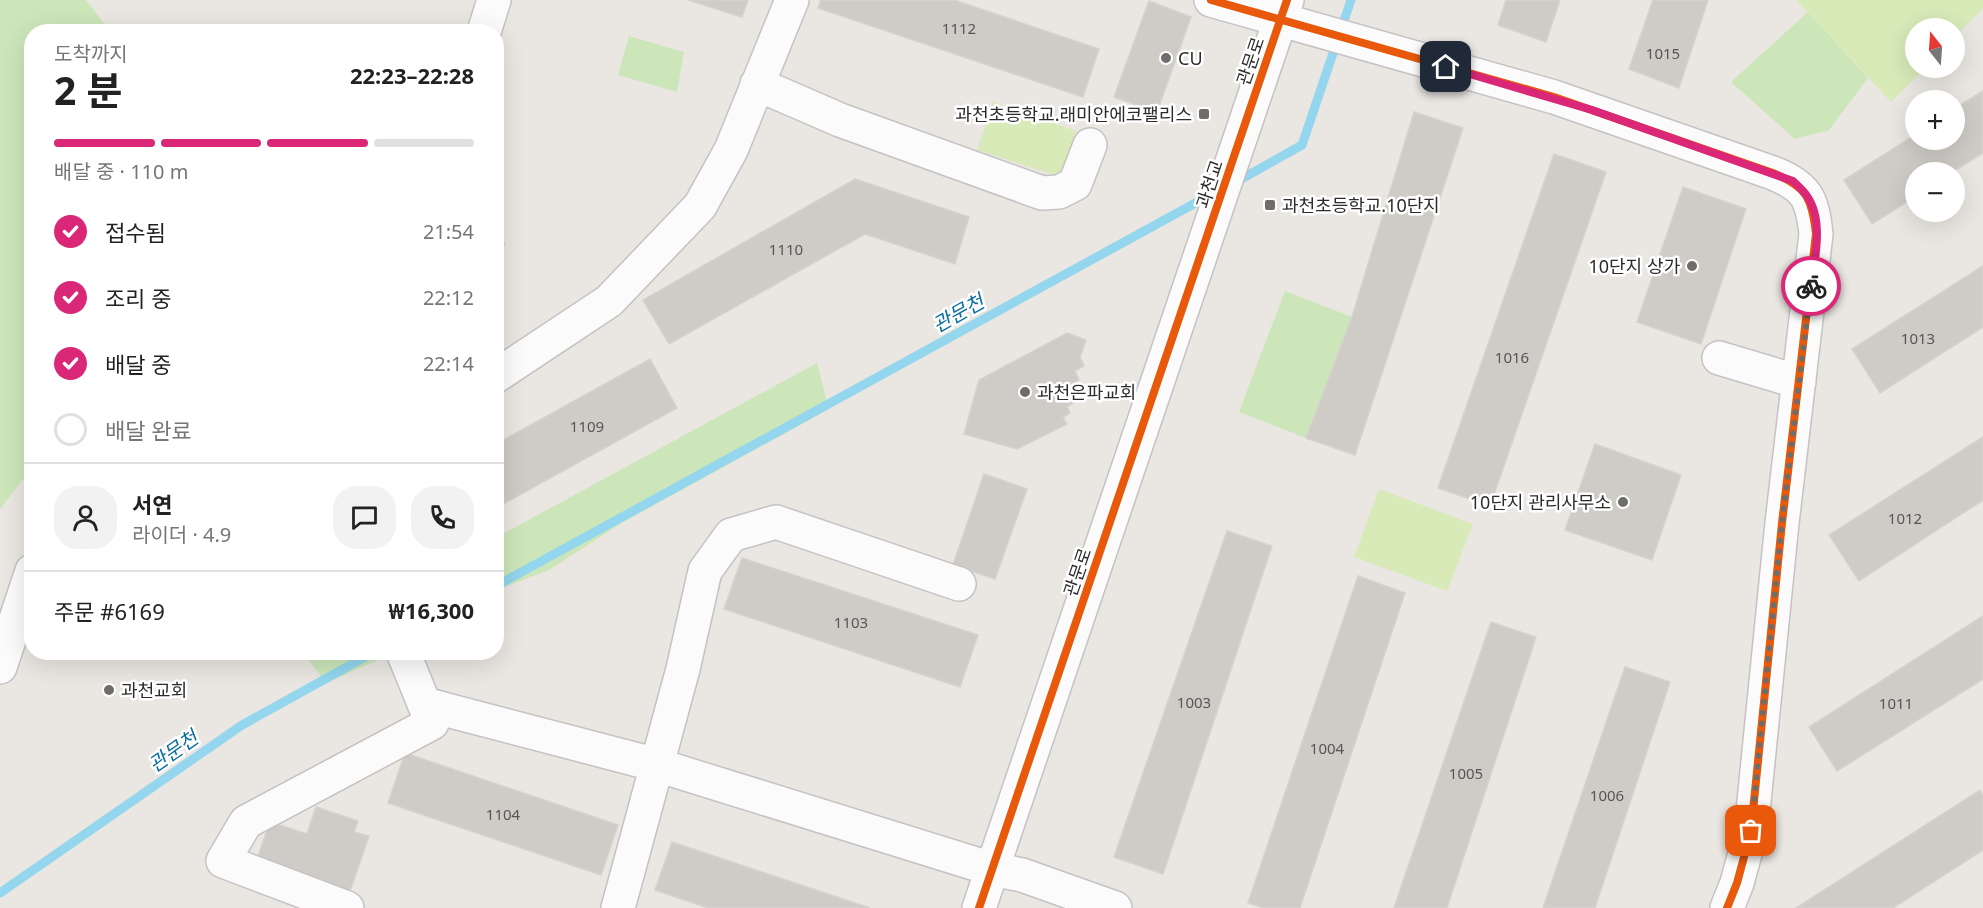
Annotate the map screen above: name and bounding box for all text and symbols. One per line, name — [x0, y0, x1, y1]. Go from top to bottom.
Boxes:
house number: 1112 — [942, 18, 976, 38]
north arrow — [1905, 18, 1965, 78]
map controls — [1905, 18, 1965, 222]
street label: 관문로 — [1231, 34, 1269, 88]
text: 도착까지 — [54, 40, 128, 67]
pin — [1420, 41, 1471, 92]
house number: 1015 — [1646, 43, 1680, 63]
place label: CU — [1178, 46, 1203, 70]
icon: home — [1429, 50, 1462, 83]
marker: CU — [1159, 51, 1173, 65]
text: 22:23–22:28 — [350, 60, 474, 90]
text: 2 분 — [54, 63, 122, 116]
button: + — [1905, 90, 1965, 150]
place label: 과천초등학교.래미안에코팰리스 — [955, 102, 1192, 126]
marker: 과천초등학교.래미안에코팰리스 — [1197, 107, 1211, 121]
street label: 과천교 — [1190, 157, 1228, 211]
text: 배달 중 · 110 m — [54, 158, 188, 185]
button: − — [1905, 162, 1965, 222]
place label: 과천초등학교.10단지 — [1282, 193, 1440, 217]
marker: 과천초등학교.10단지 — [1263, 198, 1277, 212]
icon: check — [54, 215, 87, 248]
text: 접수됨 — [105, 217, 166, 247]
text: 21:54 — [423, 218, 474, 245]
house number: 1110 — [769, 239, 803, 259]
place label: 10단지 상가 — [1588, 254, 1680, 278]
courier — [1781, 256, 1841, 316]
marker: 10단지 상가 — [1685, 259, 1699, 273]
icon: bike — [1795, 270, 1828, 303]
icon: check — [54, 281, 87, 314]
text: 조리 중 — [105, 283, 171, 313]
text: 22:12 — [423, 284, 474, 311]
water label: 관문천 — [927, 287, 991, 338]
house number: 1013 — [1901, 328, 1935, 348]
icon: check — [54, 347, 87, 380]
house number: 1016 — [1495, 347, 1529, 367]
text: 배달 중 — [105, 349, 171, 379]
text: 22:14 — [423, 350, 474, 377]
place label: 과천은파교회 — [1037, 380, 1136, 404]
marker: 과천은파교회 — [1018, 385, 1032, 399]
text: 배달 완료 — [105, 415, 192, 445]
house number: 1109 — [570, 416, 604, 436]
button: person — [54, 486, 117, 549]
button: chat — [333, 486, 396, 549]
button: phone — [411, 486, 474, 549]
text: 서연 — [132, 489, 172, 519]
place label: 10단지 관리사무소 — [1470, 490, 1611, 514]
marker: 10단지 관리사무소 — [1616, 495, 1630, 509]
house number: 1012 — [1888, 508, 1922, 528]
text: 라이더 · 4.9 — [132, 521, 231, 548]
street label: 관문로 — [1058, 545, 1096, 599]
text: ₩16,300 — [389, 595, 474, 625]
text: 주문 #6169 — [54, 596, 165, 626]
house number: 1103 — [834, 612, 868, 632]
place label: 과천교회 — [121, 678, 187, 702]
marker: 과천교회 — [102, 683, 116, 697]
house number: 1003 — [1177, 692, 1211, 712]
house number: 1011 — [1879, 693, 1913, 713]
water label: 관문천 — [143, 723, 205, 778]
house number: 1004 — [1310, 738, 1345, 758]
house number: 1005 — [1449, 763, 1483, 783]
house number: 1006 — [1590, 785, 1624, 805]
house number: 1104 — [486, 804, 521, 824]
pin — [1725, 805, 1776, 856]
icon: bag — [1734, 814, 1767, 847]

